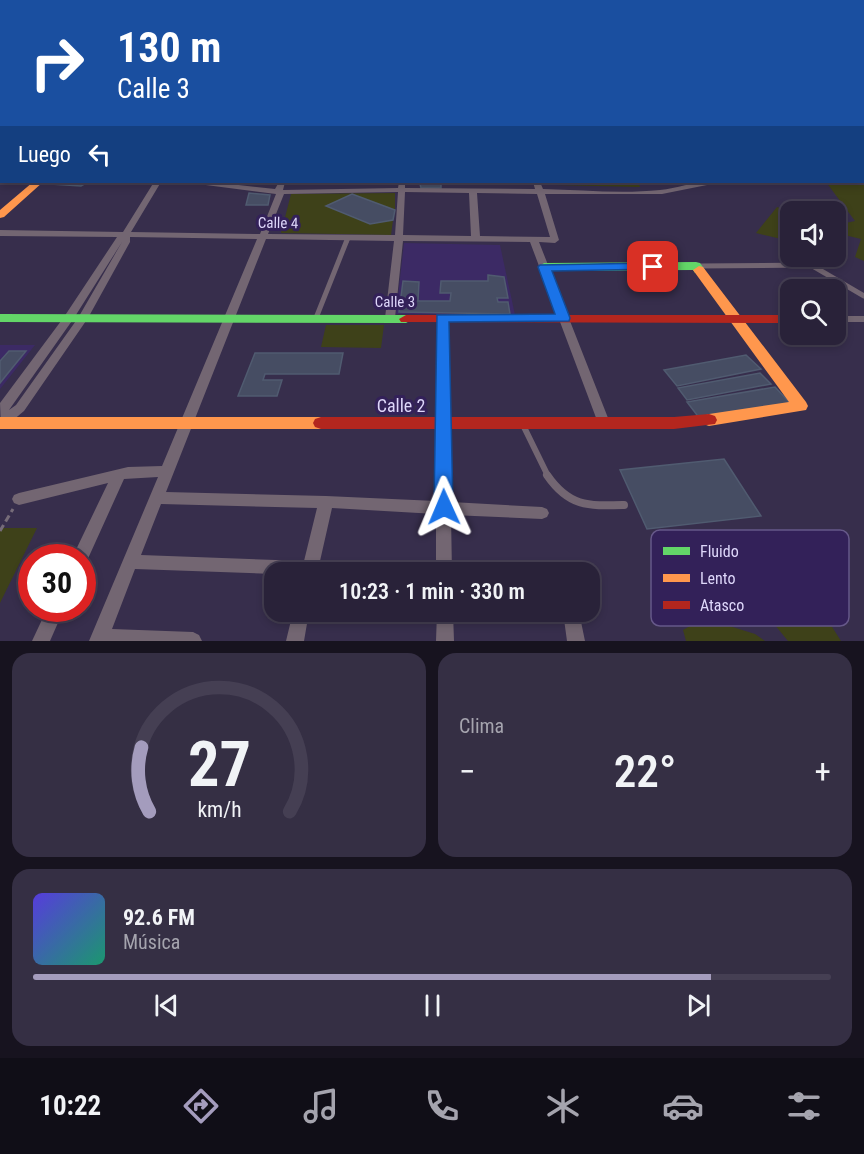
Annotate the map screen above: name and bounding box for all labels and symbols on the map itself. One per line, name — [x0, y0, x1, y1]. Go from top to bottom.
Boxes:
street label: Calle 4 — [258, 214, 298, 232]
pin — [627, 241, 678, 292]
street label: Calle 3 — [375, 293, 415, 311]
street label: Calle 2 — [377, 395, 425, 416]
position arrow — [412, 475, 476, 539]
legend — [651, 530, 849, 626]
text: Fluido — [700, 542, 739, 561]
speed limit sign: 30 — [18, 544, 96, 622]
text: Lento — [700, 569, 735, 588]
text: Atasco — [700, 596, 744, 615]

